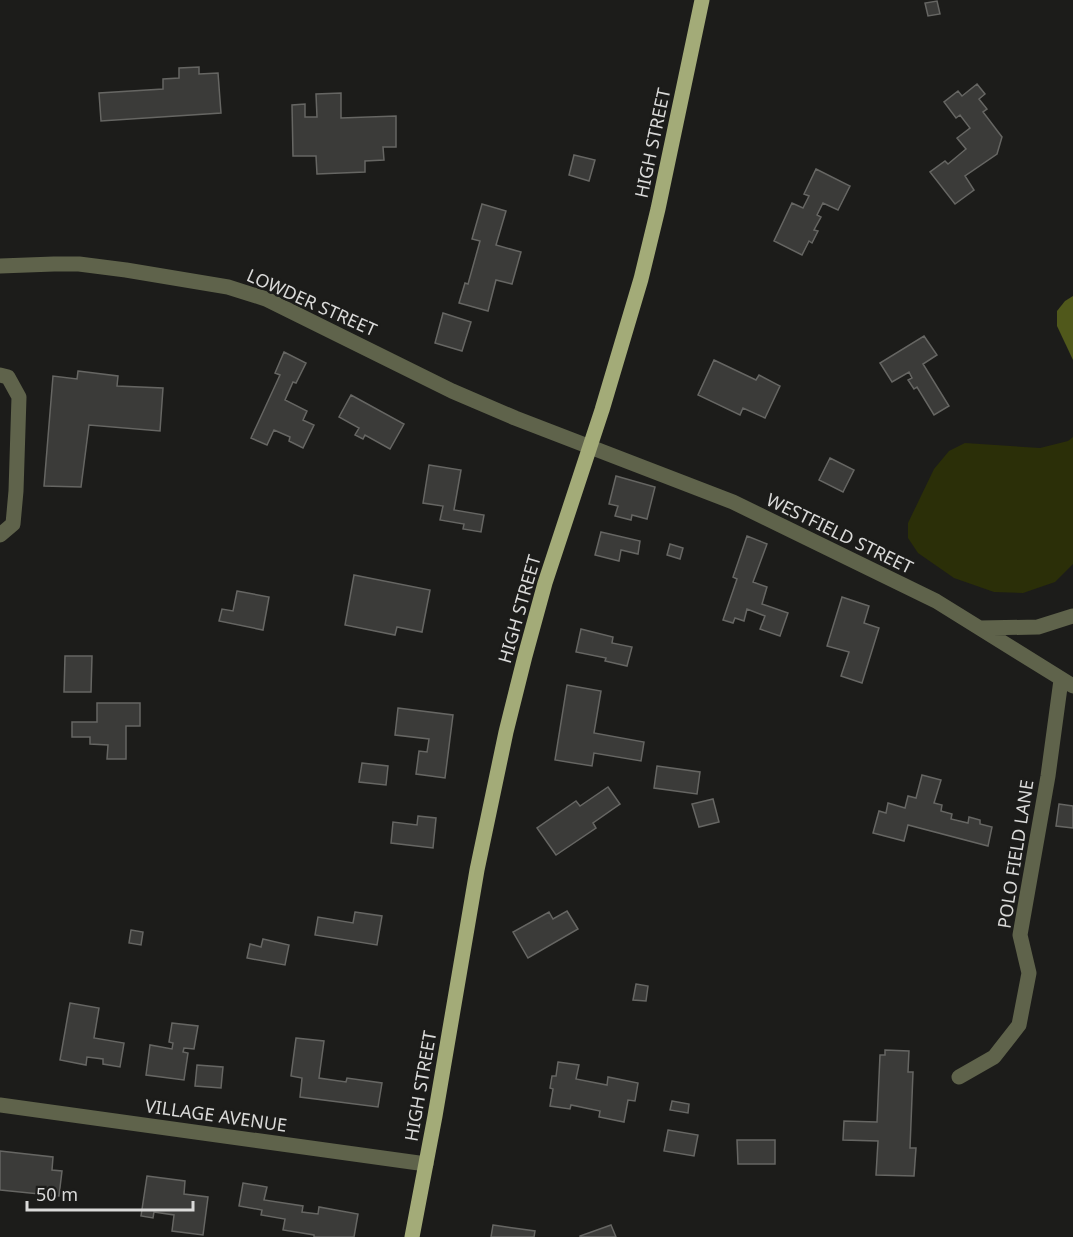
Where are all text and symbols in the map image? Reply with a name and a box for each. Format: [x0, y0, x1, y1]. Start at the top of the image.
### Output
street label: HIGH STREET [629, 86, 675, 200]
street label: LOWDER STREET [243, 263, 381, 341]
street label: WESTFIELD STREET [763, 487, 917, 579]
street label: HIGH STREET [492, 552, 546, 666]
street label: POLO FIELD LANE [991, 778, 1039, 930]
street label: HIGH STREET [398, 1029, 442, 1143]
street label: VILLAGE AVENUE [143, 1093, 289, 1137]
scale bar [27, 1174, 194, 1212]
text: 50 m [36, 1182, 78, 1206]

